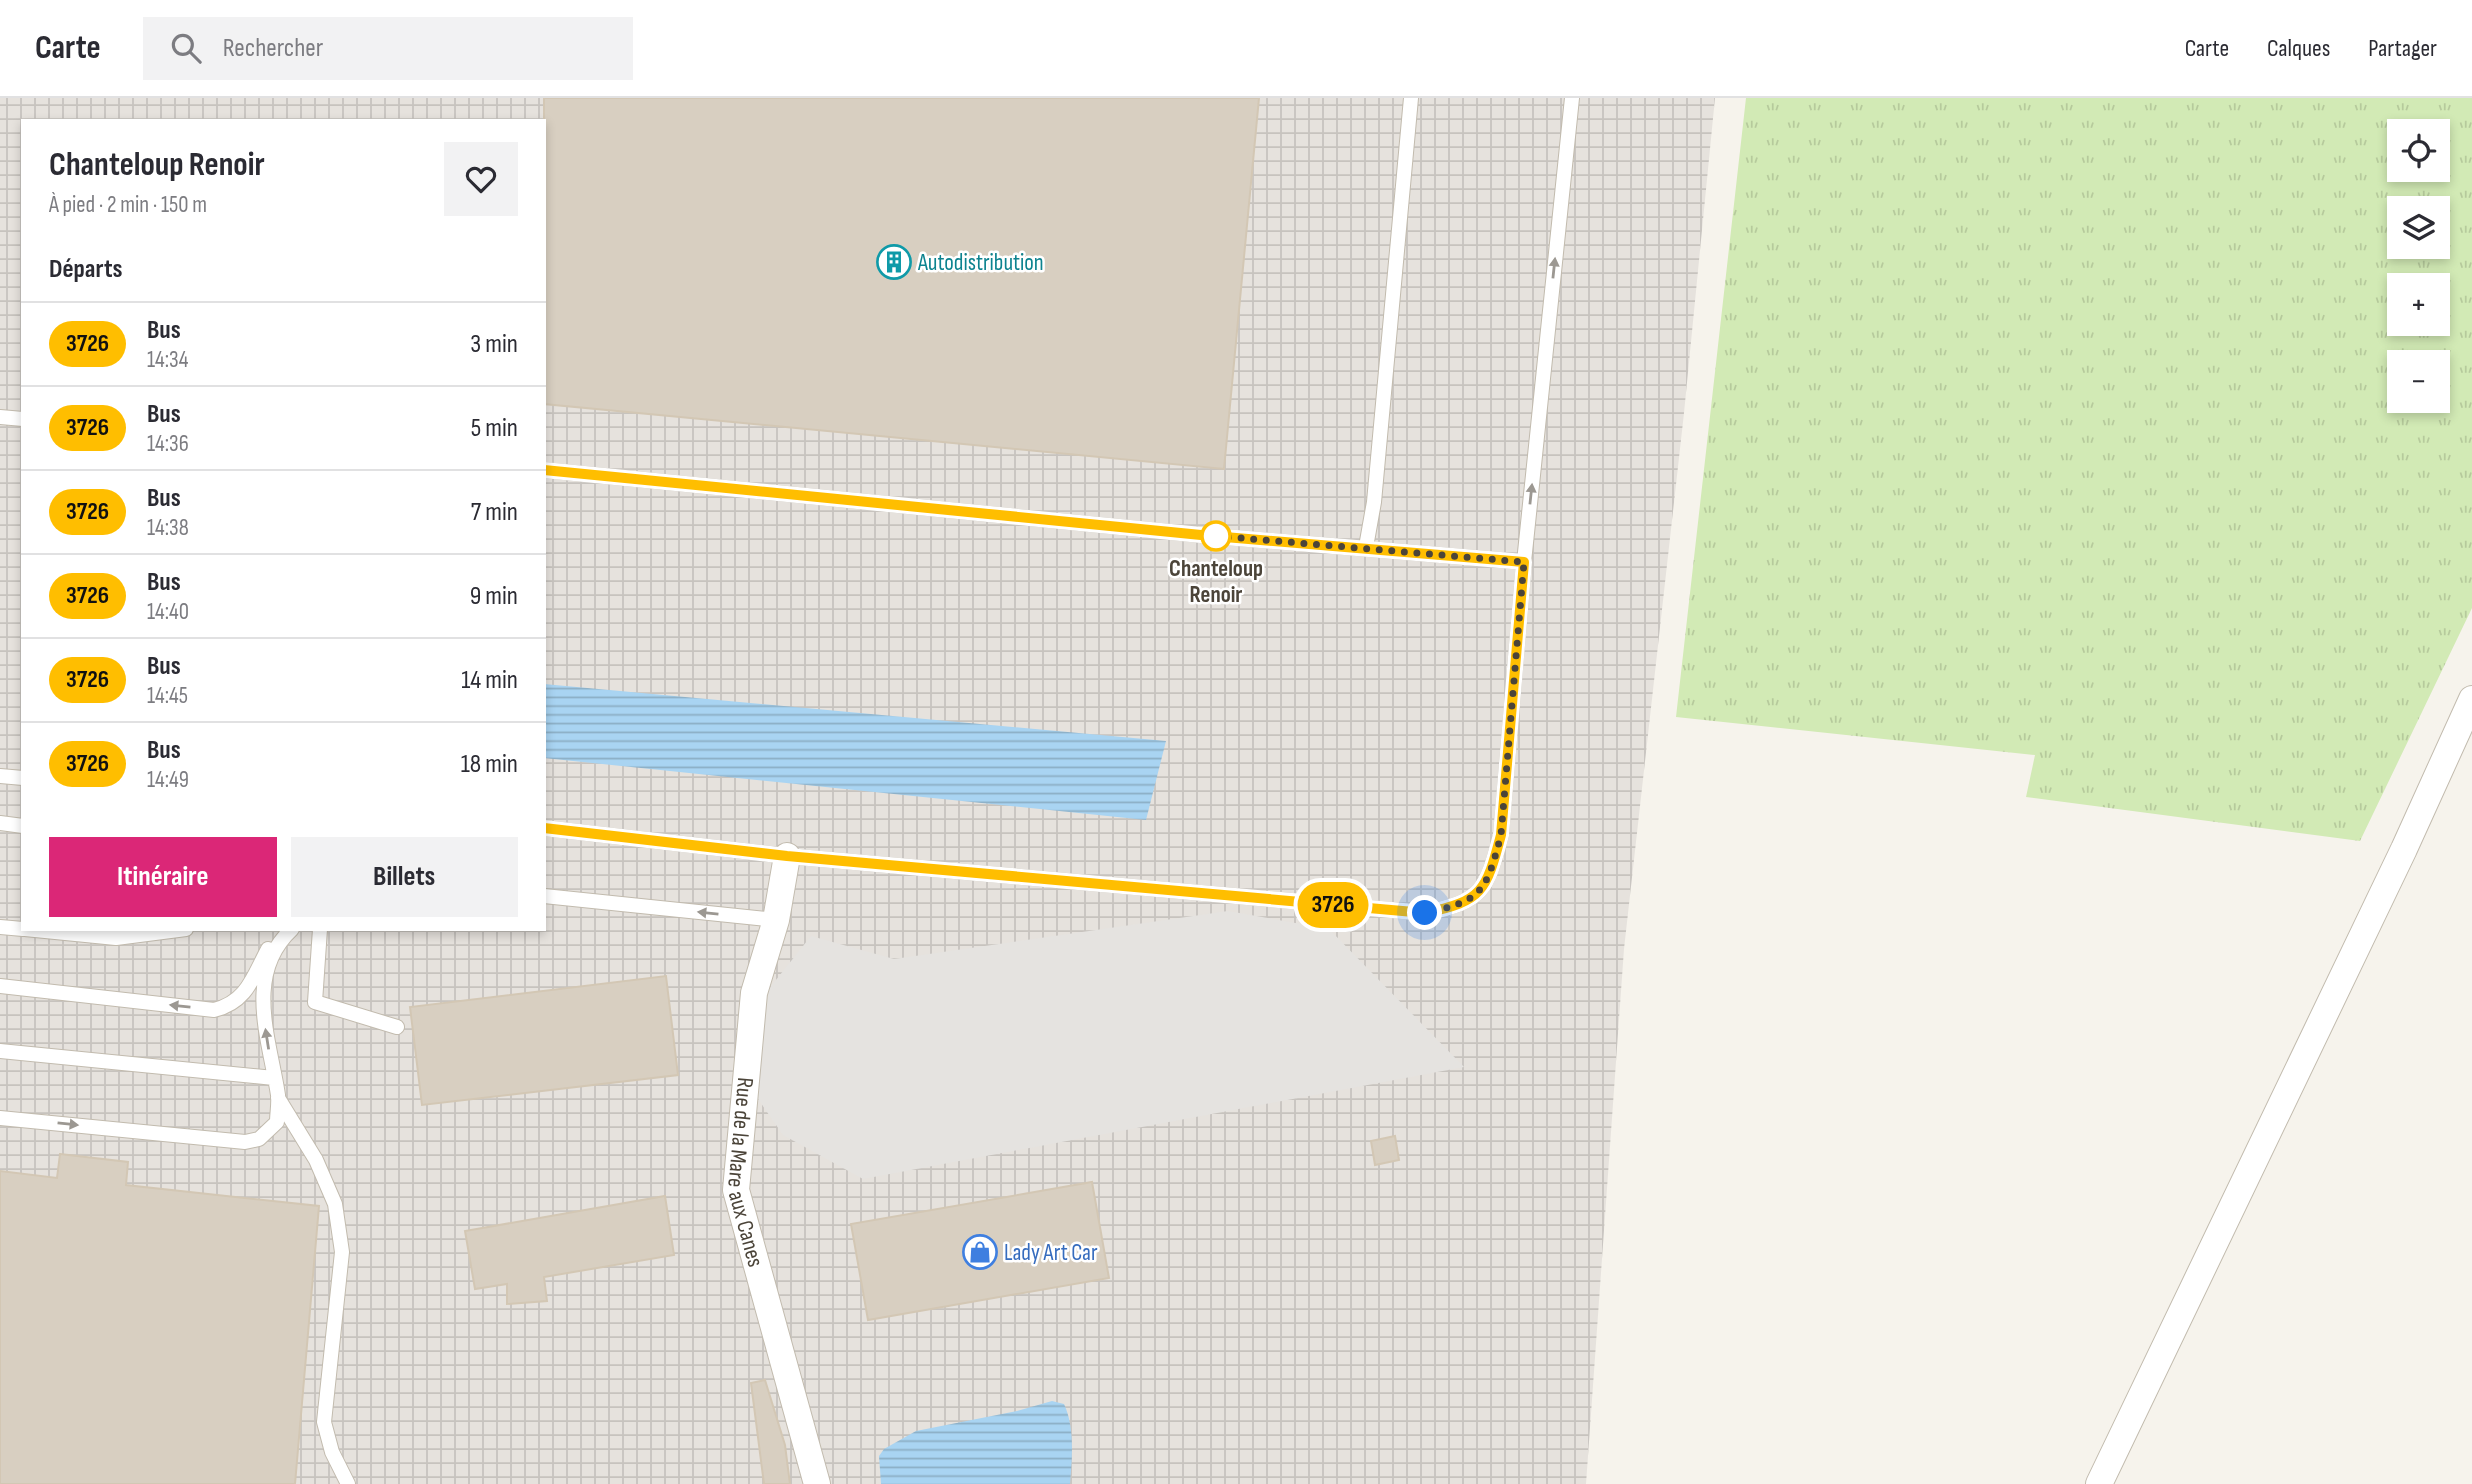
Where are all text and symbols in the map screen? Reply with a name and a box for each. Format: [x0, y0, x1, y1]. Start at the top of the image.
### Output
search box [143, 17, 633, 80]
text: Carte [35, 28, 101, 68]
icon: search [167, 29, 205, 67]
text: Rechercher [223, 33, 323, 64]
text: Carte [2185, 34, 2229, 63]
text: Calques [2267, 34, 2330, 63]
text: Partager [2368, 34, 2437, 63]
map controls [2387, 119, 2450, 413]
button: locate [2387, 119, 2450, 182]
button: heart [444, 142, 518, 216]
text: Chanteloup Renoir [49, 145, 265, 185]
text: À pied · 2 min · 150 m [49, 191, 207, 219]
button: layers [2387, 196, 2450, 259]
building icon: Autodistribution [875, 243, 913, 281]
place label: Autodistribution [917, 249, 1044, 277]
text: Départs [49, 254, 122, 285]
one-way arrow [1549, 257, 1560, 279]
button: + [2387, 273, 2450, 336]
text: Bus [147, 315, 181, 346]
text: 3726 [66, 329, 109, 358]
text: 3 min [470, 329, 518, 360]
text: 14:34 [147, 346, 188, 374]
button: − [2387, 350, 2450, 413]
text: Bus [147, 399, 181, 430]
text: 3726 [66, 413, 109, 442]
text: 5 min [471, 413, 518, 444]
text: 14:36 [147, 430, 189, 458]
text: Bus [147, 483, 181, 514]
one-way arrow [1525, 483, 1536, 505]
text: 3726 [66, 497, 109, 526]
text: 7 min [471, 497, 518, 528]
text: 14:38 [147, 514, 189, 542]
marker: Chanteloup Renoir [1201, 521, 1231, 551]
place label: Chanteloup Renoir [1169, 555, 1263, 609]
text: Bus [147, 567, 181, 598]
text: 3726 [66, 581, 109, 610]
text: 9 min [470, 581, 518, 612]
text: 14:40 [147, 598, 189, 626]
text: Bus [147, 651, 181, 682]
text: 3726 [66, 665, 109, 694]
text: 14 min [461, 665, 518, 696]
text: 14:45 [147, 682, 188, 710]
text: Bus [147, 735, 181, 766]
text: 3726 [66, 749, 109, 778]
text: 18 min [461, 749, 518, 780]
text: 14:49 [147, 766, 189, 794]
button: Itinéraire [49, 837, 277, 917]
button: Billets [291, 837, 518, 917]
line badge: 3726 [1284, 882, 1382, 928]
text: 3726 [1312, 890, 1354, 919]
your location [1407, 895, 1442, 930]
one-way arrow [697, 908, 719, 919]
one-way arrow [169, 1000, 191, 1011]
one-way arrow [261, 1028, 272, 1050]
street label: Rue de la Mare aux Canes [721, 1076, 770, 1270]
one-way arrow [57, 1119, 79, 1130]
shop icon: Lady Art Car [961, 1233, 999, 1271]
place label: Lady Art Car [1004, 1239, 1098, 1267]

